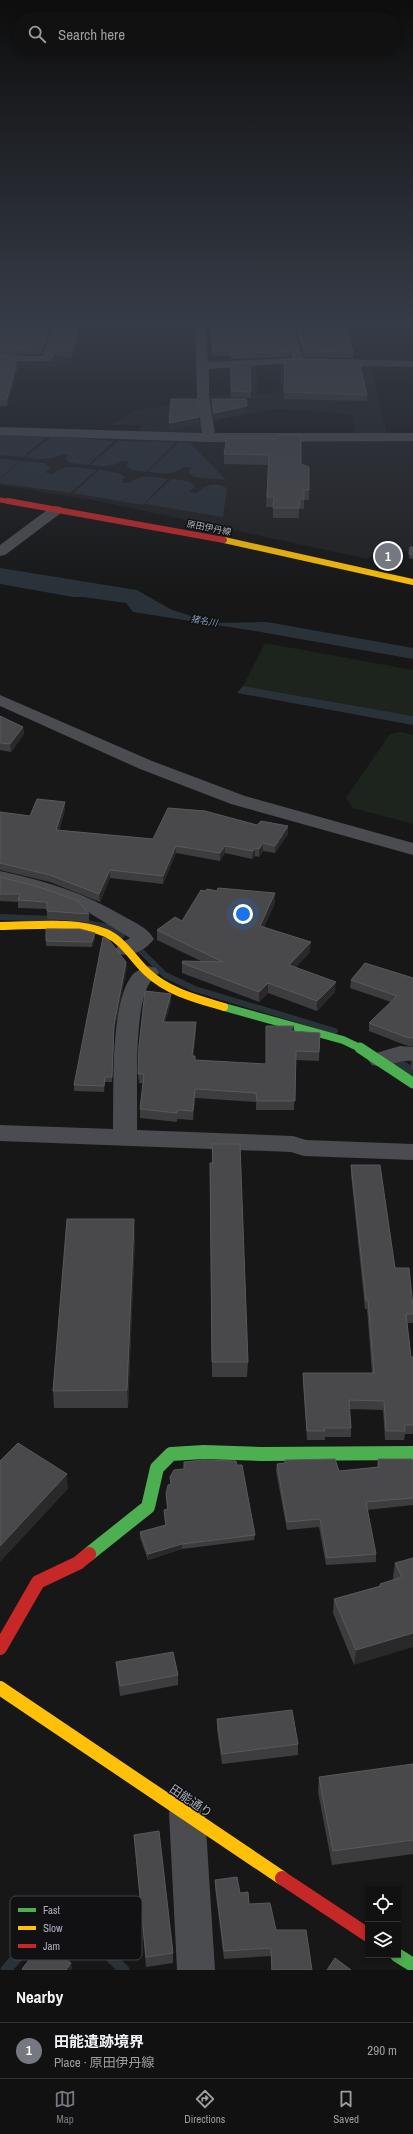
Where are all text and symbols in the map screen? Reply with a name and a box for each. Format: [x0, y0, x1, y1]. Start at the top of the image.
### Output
search box [12, 12, 401, 56]
icon: search [26, 23, 48, 45]
text: Search here [58, 24, 125, 45]
street label: 原田伊丹線 [186, 518, 233, 538]
pin: 1 [375, 541, 401, 571]
water label: 猪名川 [190, 613, 219, 629]
your location [233, 904, 253, 924]
street label: 田能通り [167, 1781, 215, 1821]
map controls [365, 1886, 401, 1958]
button: locate [365, 1886, 401, 1922]
legend [10, 1896, 142, 1960]
text: Fast [43, 1903, 61, 1917]
text: Slow [43, 1921, 63, 1935]
button: layers [365, 1922, 401, 1958]
text: Jam [43, 1939, 60, 1953]
text: Nearby [16, 1985, 63, 2008]
text: 田能遺跡境界 [54, 2031, 144, 2052]
text: 1 [26, 2042, 32, 2059]
text: 290 m [367, 2042, 397, 2059]
text: Place · 原田伊丹線 [54, 2054, 155, 2071]
tab: Map [54, 2088, 76, 2126]
tab: Directions [184, 2088, 225, 2126]
tab: Saved [333, 2088, 359, 2126]

